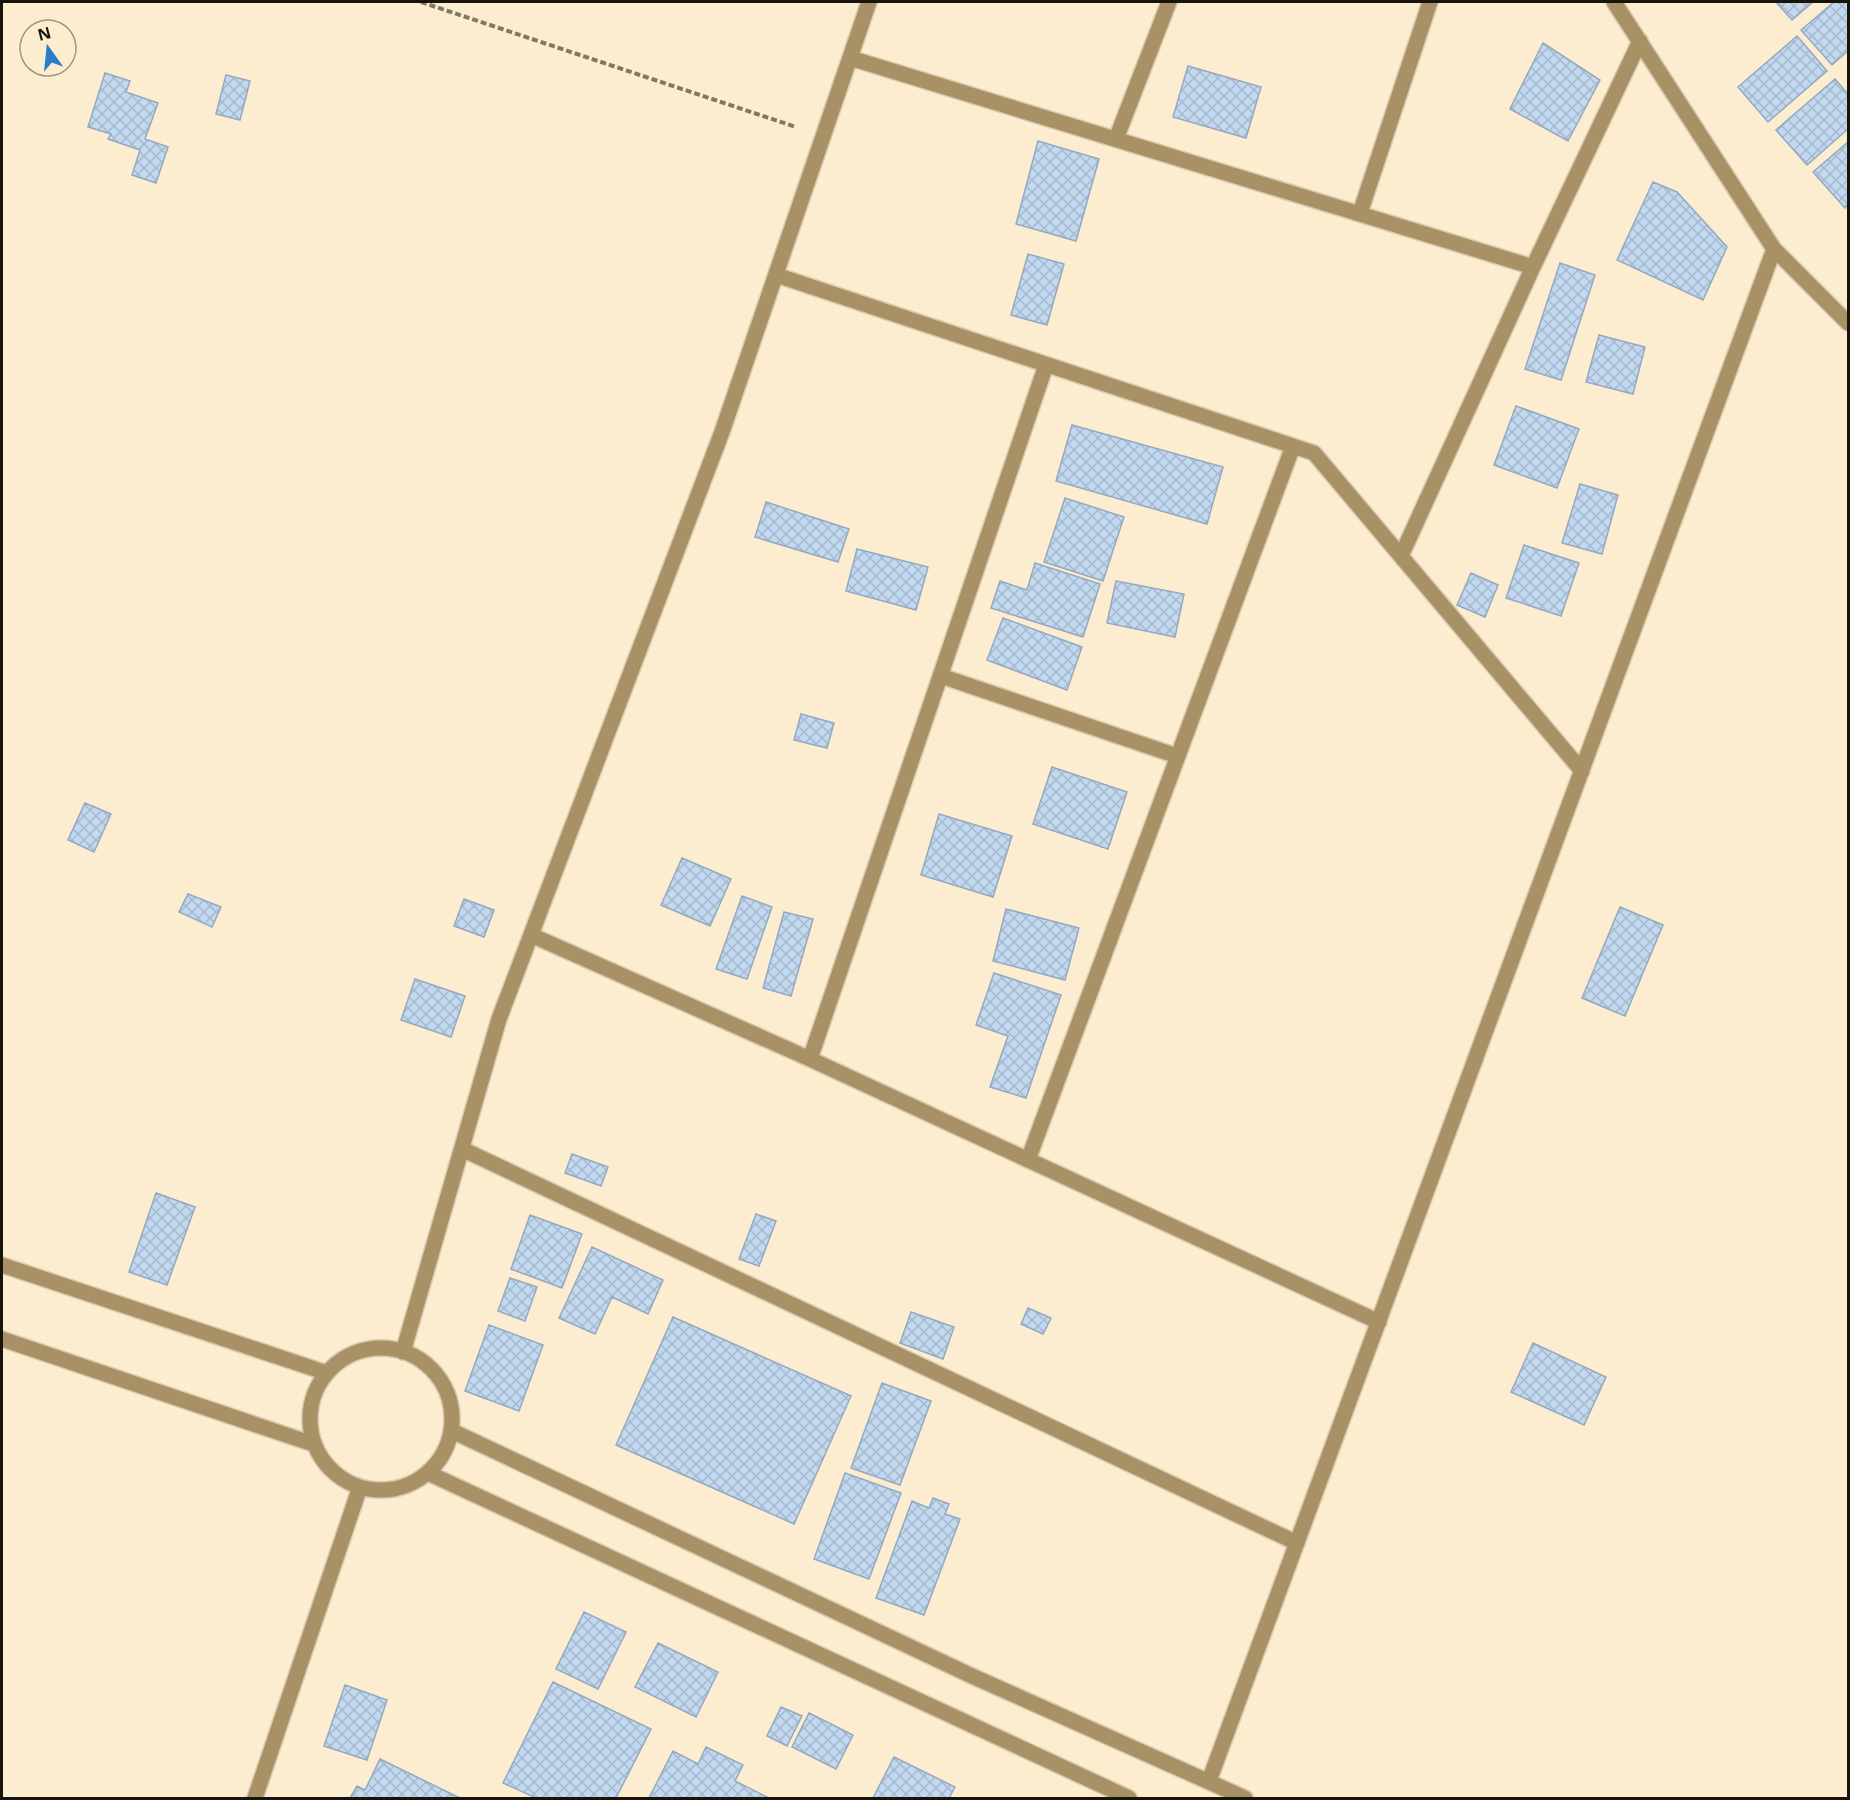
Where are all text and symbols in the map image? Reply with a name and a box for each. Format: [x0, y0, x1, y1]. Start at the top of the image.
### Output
north arrow [18, 18, 78, 78]
text: N [35, 21, 53, 46]

